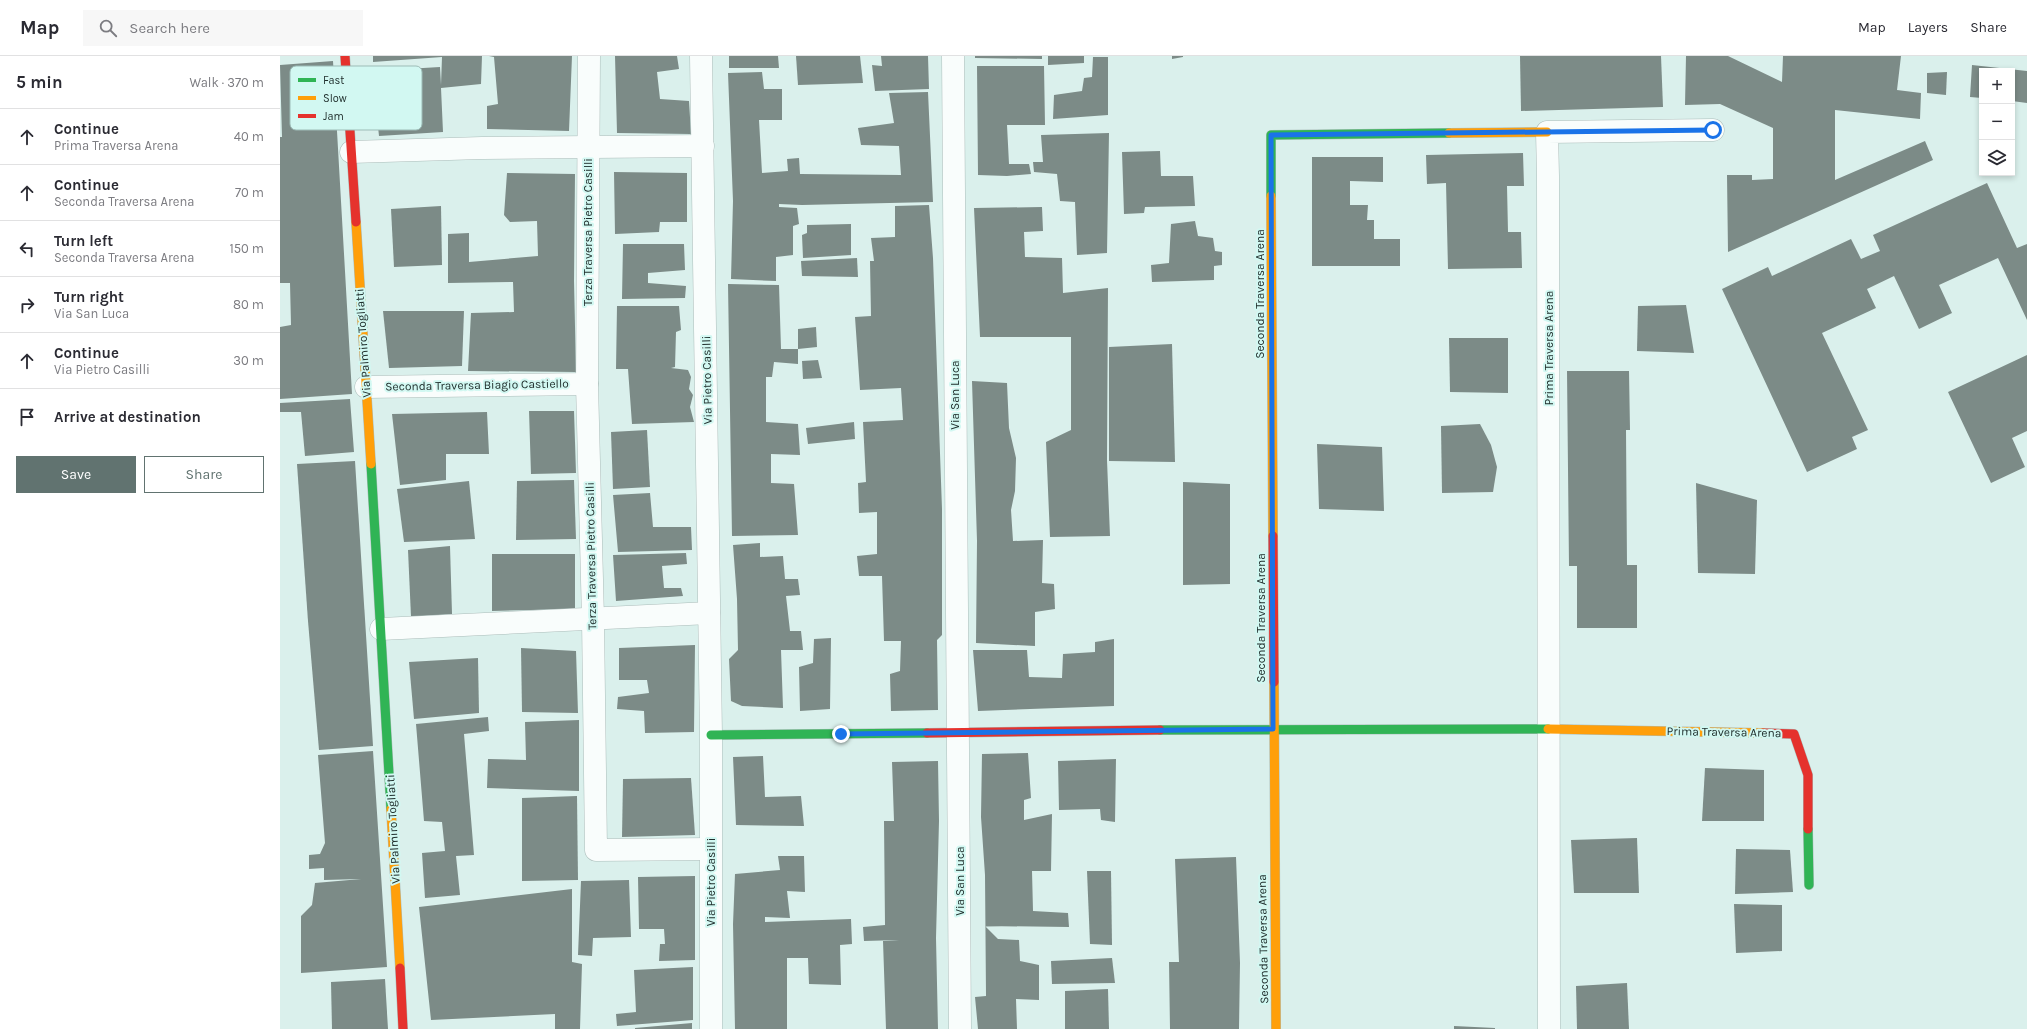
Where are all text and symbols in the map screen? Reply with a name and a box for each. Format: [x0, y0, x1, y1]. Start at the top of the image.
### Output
search box [83, 10, 363, 46]
text: Map [20, 17, 59, 39]
icon: search [97, 17, 119, 39]
text: Search here [129, 19, 210, 37]
text: Map [1858, 19, 1886, 36]
text: Layers [1908, 19, 1948, 36]
text: Share [1970, 19, 2007, 36]
legend [290, 66, 422, 130]
map controls [1979, 68, 2015, 176]
button: + [1979, 68, 2015, 104]
text: 5 min [16, 72, 63, 92]
text: Fast [323, 74, 344, 87]
text: Walk · 370 m [189, 75, 264, 90]
text: Slow [323, 92, 347, 105]
button: − [1979, 104, 2015, 140]
text: Jam [323, 110, 344, 123]
text: Continue [54, 120, 119, 138]
route start [1704, 121, 1722, 139]
icon: ahead [16, 126, 38, 148]
text: 40 m [234, 129, 264, 144]
text: Prima Traversa Arena [54, 138, 178, 153]
button: layers [1979, 140, 2015, 176]
street label: Terza Traversa Pietro Casilli [581, 158, 595, 306]
text: Continue [54, 176, 119, 194]
icon: ahead [16, 182, 38, 204]
text: 70 m [235, 185, 264, 200]
text: Seconda Traversa Arena [54, 194, 194, 209]
street label: Seconda Traversa Arena [1253, 229, 1267, 359]
text: Turn left [54, 232, 113, 250]
icon: left [16, 238, 38, 260]
text: 150 m [229, 241, 264, 256]
text: Seconda Traversa Arena [54, 250, 194, 265]
text: Turn right [54, 288, 124, 306]
street label: Via Palmiro Togliatti [352, 288, 374, 398]
street label: Prima Traversa Arena [1542, 291, 1556, 405]
icon: right [16, 294, 38, 316]
text: 80 m [233, 297, 264, 312]
text: Via San Luca [54, 306, 129, 321]
street label: Via Pietro Casilli [699, 336, 715, 424]
text: Continue [54, 344, 119, 362]
icon: ahead [16, 350, 38, 372]
text: 30 m [233, 353, 264, 368]
street label: Via San Luca [948, 360, 962, 430]
text: Via Pietro Casilli [54, 362, 150, 377]
street label: Seconda Traversa Biagio Castiello [385, 376, 569, 394]
icon: arrive [16, 406, 38, 428]
text: Arrive at destination [54, 408, 201, 426]
button: Save [16, 456, 136, 493]
button: Share [144, 456, 264, 493]
street label: Terza Traversa Pietro Casilli [583, 482, 599, 630]
street label: Seconda Traversa Arena [1254, 553, 1268, 683]
street label: Prima Traversa Arena [1666, 724, 1782, 740]
route end [832, 725, 850, 743]
street label: Via Palmiro Togliatti [383, 774, 403, 884]
street label: Via Pietro Casilli [704, 838, 718, 926]
street label: Via San Luca [953, 846, 967, 916]
street label: Seconda Traversa Arena [1255, 874, 1271, 1004]

